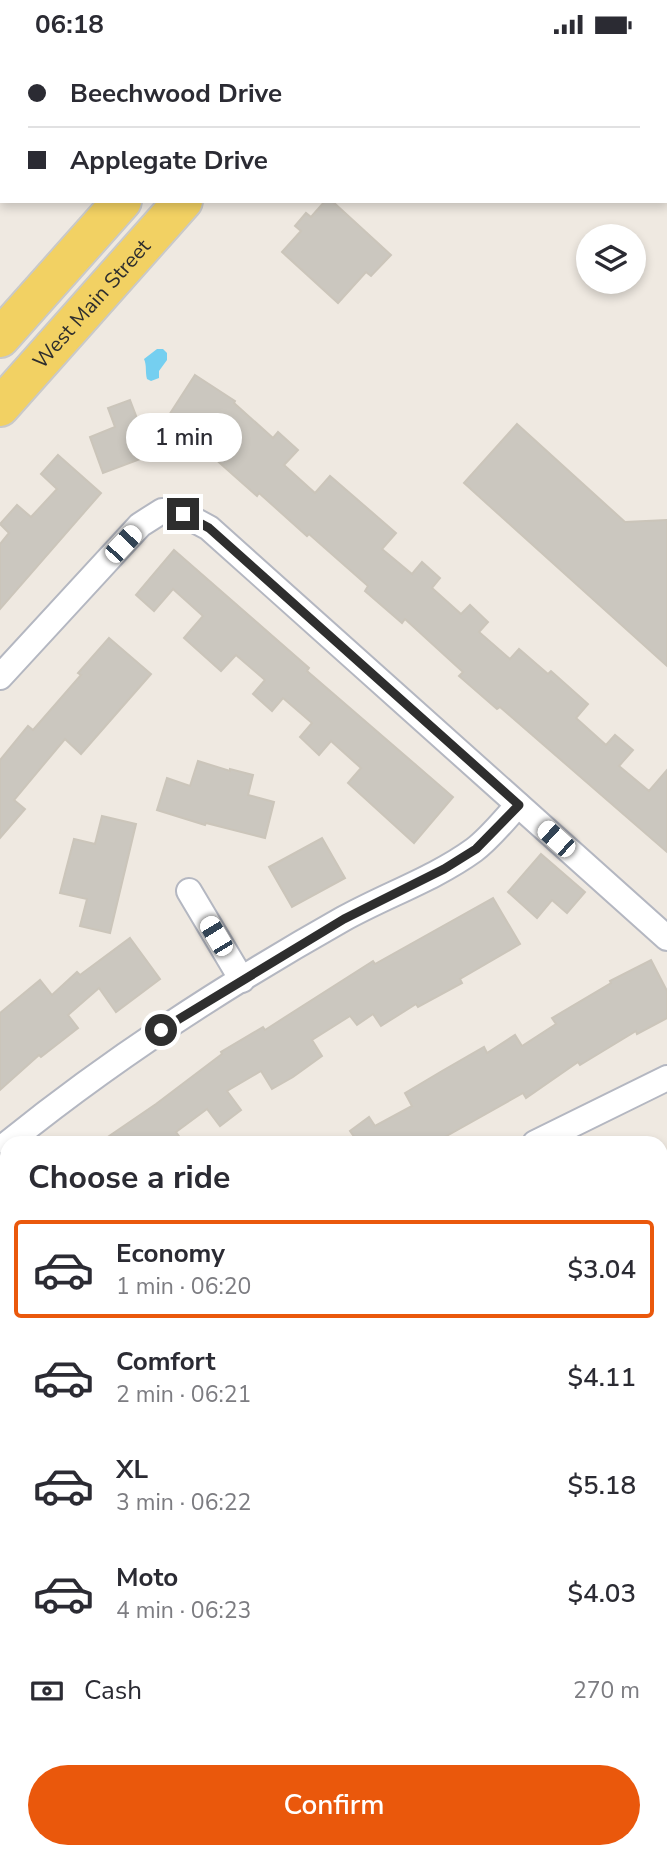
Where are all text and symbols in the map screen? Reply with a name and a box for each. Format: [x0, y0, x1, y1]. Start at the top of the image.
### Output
text: 06:18 [35, 7, 104, 42]
text: Beechwood Drive [70, 76, 282, 111]
text: Applegate Drive [70, 143, 268, 178]
map controls [576, 224, 646, 294]
button: layers [576, 224, 646, 294]
street label: West Main Street [27, 233, 157, 375]
callout: 1 min [125, 413, 241, 461]
text: 1 min [155, 422, 213, 453]
route end [167, 498, 199, 530]
car [101, 521, 146, 567]
car [534, 817, 579, 861]
car [197, 913, 236, 959]
route start [145, 1014, 177, 1046]
text: Choose a ride [28, 1156, 230, 1199]
text: Economy [116, 1236, 225, 1271]
icon: car [32, 1238, 95, 1301]
text: $3.04 [567, 1252, 636, 1287]
text: 1 min · 06:20 [116, 1271, 251, 1302]
text: Comfort [116, 1344, 216, 1379]
icon: car [32, 1346, 95, 1409]
text: $4.11 [567, 1360, 636, 1395]
text: 2 min · 06:21 [116, 1379, 251, 1410]
text: XL [116, 1452, 148, 1487]
icon: car [32, 1454, 95, 1517]
text: $5.18 [567, 1468, 636, 1503]
text: 3 min · 06:22 [116, 1487, 251, 1518]
text: Moto [116, 1560, 178, 1595]
icon: car [32, 1562, 95, 1625]
text: $4.03 [567, 1576, 636, 1611]
text: 4 min · 06:23 [116, 1595, 251, 1626]
icon: cash [28, 1672, 66, 1710]
text: Cash [84, 1673, 142, 1708]
text: 270 m [573, 1675, 640, 1706]
button: Confirm [28, 1765, 640, 1845]

